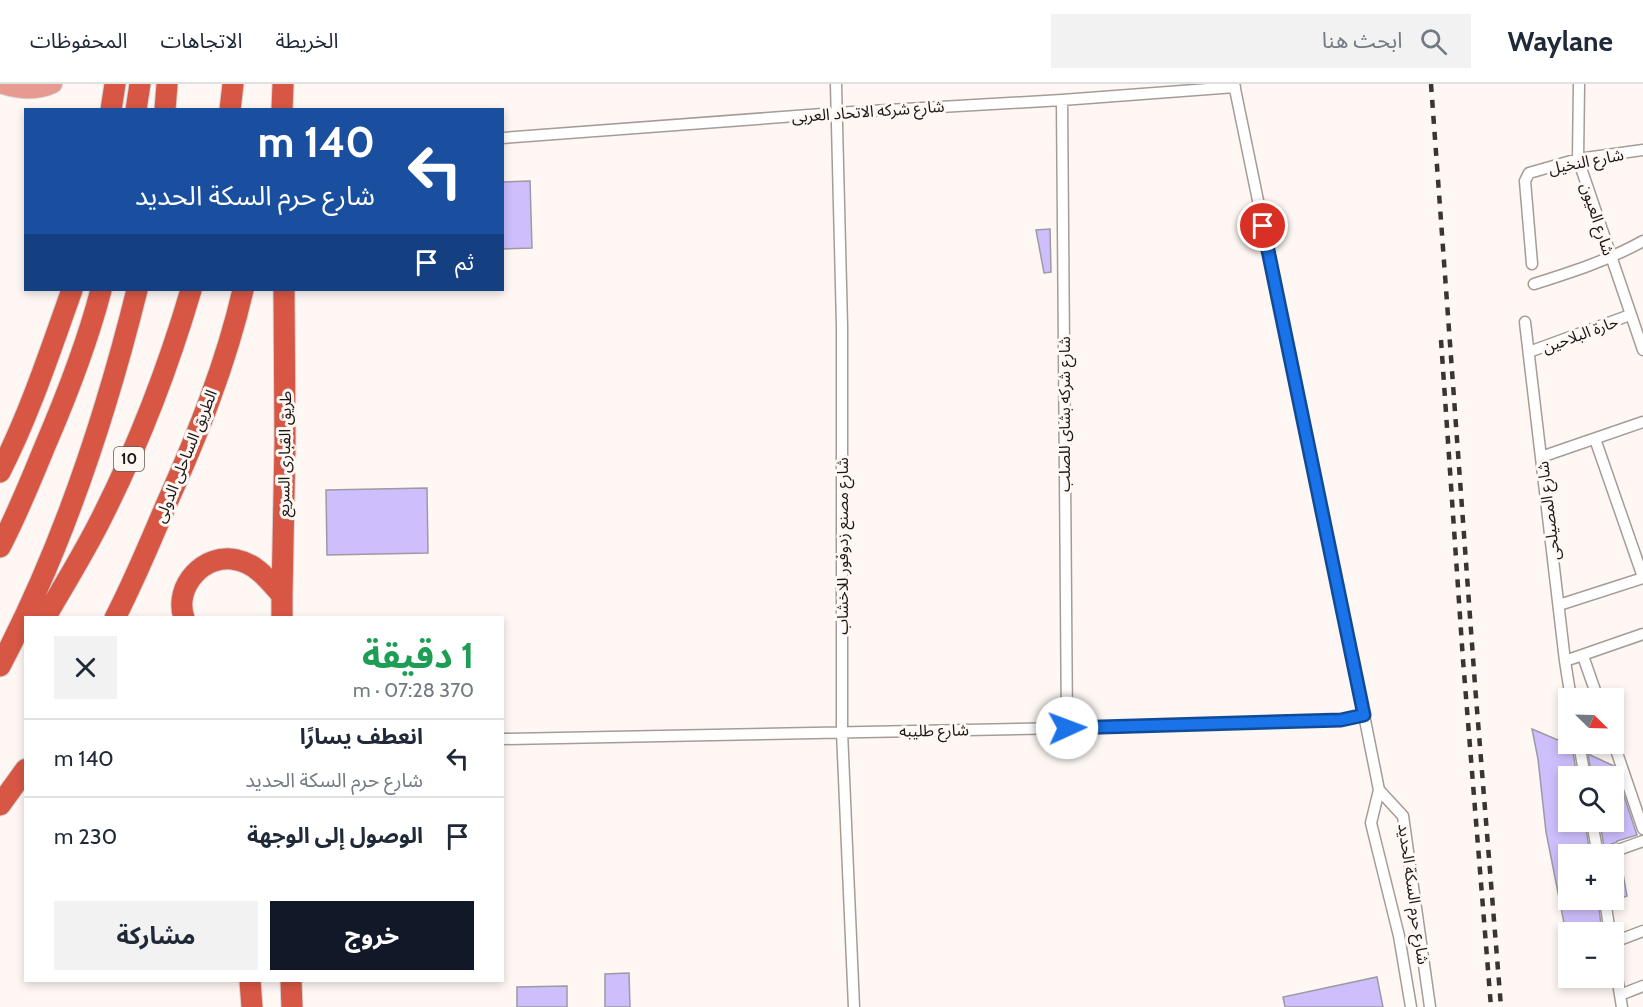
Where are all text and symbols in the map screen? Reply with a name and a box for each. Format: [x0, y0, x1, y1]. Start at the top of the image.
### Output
search box [1051, 14, 1471, 68]
text: Waylane [1507, 24, 1613, 58]
icon: search [1417, 25, 1450, 58]
text: ابحث هنا [1322, 27, 1402, 54]
text: المحفوظات [30, 28, 127, 53]
text: الاتجاهات [160, 28, 242, 53]
text: الخريطة [275, 28, 338, 53]
street label: شارع شركه الاتحاد العربى [791, 97, 945, 129]
text: 140 m [258, 116, 375, 168]
icon: left [396, 132, 474, 210]
street label: شارع النخيل [1547, 145, 1626, 181]
text: شارع حرم السكة الحديد [135, 179, 375, 212]
street label: شارع العيون [1574, 180, 1618, 259]
pin [1237, 200, 1288, 251]
icon: arrive [1246, 209, 1279, 242]
icon: arrive [410, 246, 443, 279]
text: ثم [455, 249, 474, 276]
street label: حارة البلاحين [1540, 312, 1621, 357]
street label: شارع شركه بشاى للصلب [1055, 336, 1077, 492]
street label: الطريق الساحلى الدولى [150, 387, 222, 526]
street label: طريق القبارى السريع [274, 391, 298, 517]
road number: 10 [114, 447, 144, 471]
street label: شارع مصنع زدوفور للاخشاب [833, 457, 855, 635]
street label: شارع المصيلحى [1533, 460, 1567, 562]
text: 1 دقيقة [362, 633, 474, 677]
button: close [54, 636, 117, 699]
text: 370 m · 07:28 [353, 678, 474, 702]
north arrow [1558, 688, 1624, 754]
map controls [1558, 688, 1624, 988]
position arrow [1035, 696, 1099, 760]
street label: شارع طليبه [899, 720, 969, 744]
text: انعطف يسارًا [300, 723, 423, 750]
icon: left [441, 742, 474, 775]
text: 140 m [54, 745, 114, 772]
button: search [1558, 766, 1624, 832]
text: شارع حرم السكة الحديد [245, 768, 423, 792]
icon: arrive [441, 820, 474, 853]
text: الوصول إلى الوجهة [247, 822, 423, 849]
street label: شارع حرم السكة الحديد [1391, 822, 1433, 966]
text: 230 m [54, 823, 117, 850]
button: + [1558, 844, 1624, 910]
button: مشاركة [54, 901, 258, 970]
button: خروج [270, 901, 474, 970]
button: − [1558, 922, 1624, 988]

